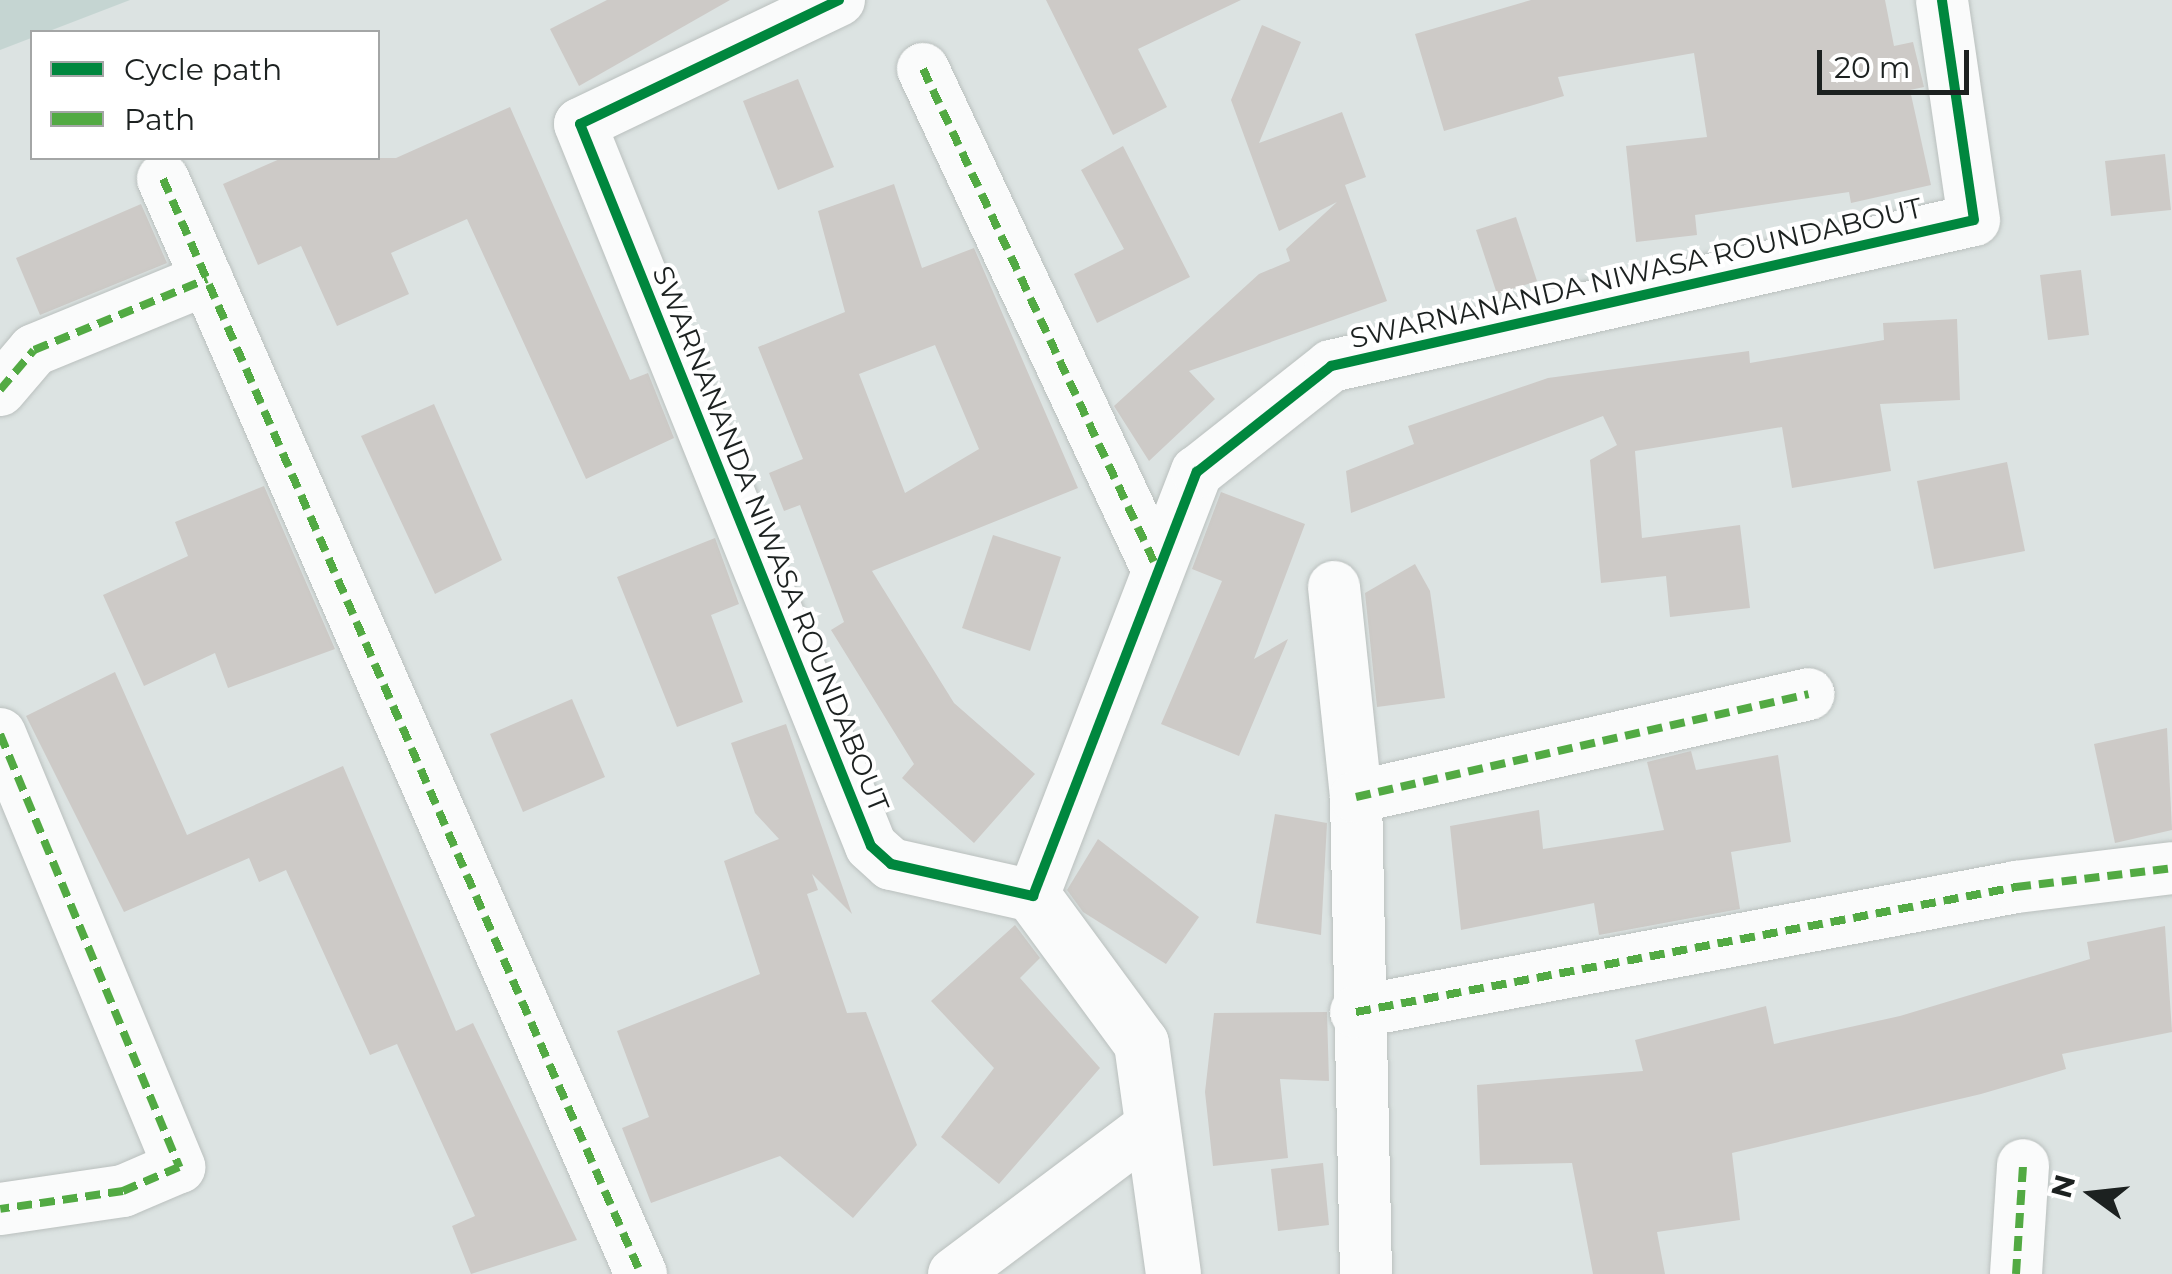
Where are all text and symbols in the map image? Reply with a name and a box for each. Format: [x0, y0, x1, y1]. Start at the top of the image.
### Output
legend [30, 30, 380, 160]
scale bar [1822, 30, 1974, 92]
text: 20 m [1834, 49, 1911, 86]
text: Cycle path [124, 51, 282, 88]
text: Path [124, 101, 195, 138]
street label: SWARNANANDA NIWASA ROUNDABOUT [1347, 191, 1925, 355]
street label: SWARNANANDA NIWASA ROUNDABOUT [646, 261, 896, 817]
north arrow [2042, 1144, 2142, 1244]
text: N [2044, 1171, 2082, 1202]

